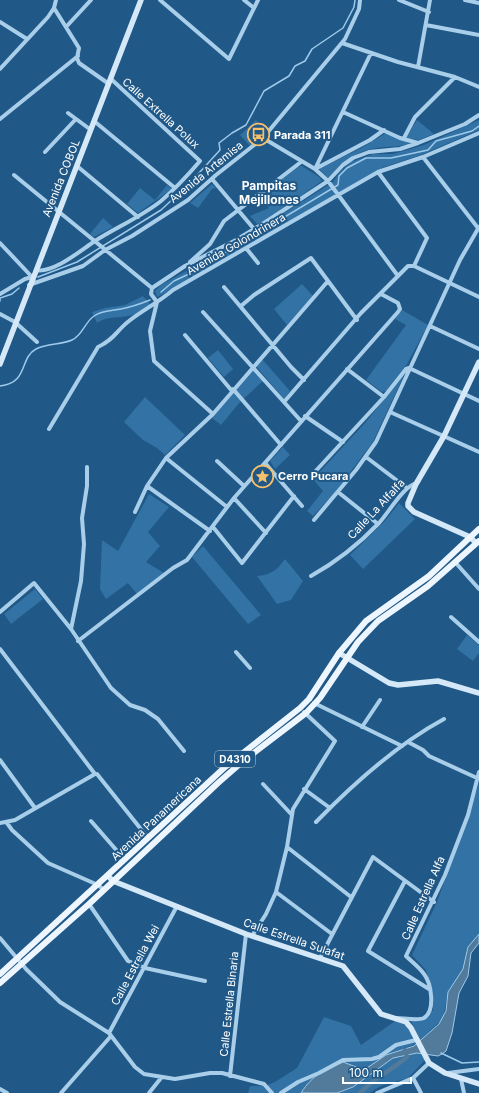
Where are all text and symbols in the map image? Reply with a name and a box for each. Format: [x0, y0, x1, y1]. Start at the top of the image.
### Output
street label: Calle Extrella Polux [119, 75, 203, 151]
bus stop icon: Parada 311 [245, 122, 271, 148]
place label: Parada 311 [274, 128, 331, 142]
street label: Avenida COBOL [39, 137, 83, 219]
street label: Avenida Artemisa [166, 138, 246, 206]
district label: Pampitas Mejillones [239, 178, 299, 207]
street label: Avenida Golondrinera [184, 210, 288, 278]
place icon: Cerro Pucara [250, 463, 276, 489]
place label: Cerro Pucara [278, 469, 348, 483]
street label: Calle La Alfalfa [344, 476, 408, 542]
road number: D4310 [215, 751, 255, 767]
street label: Avenida Panamericana [108, 772, 204, 864]
street label: Calle Estrella Alfa [398, 854, 448, 942]
street label: Calle Estrella Sulafat [242, 915, 347, 963]
street label: Calle Estrella Wei [108, 922, 162, 1008]
street label: Calle Estrella Binaria [217, 951, 241, 1057]
scale bar [343, 1059, 411, 1085]
text: 100 m [349, 1065, 383, 1080]

